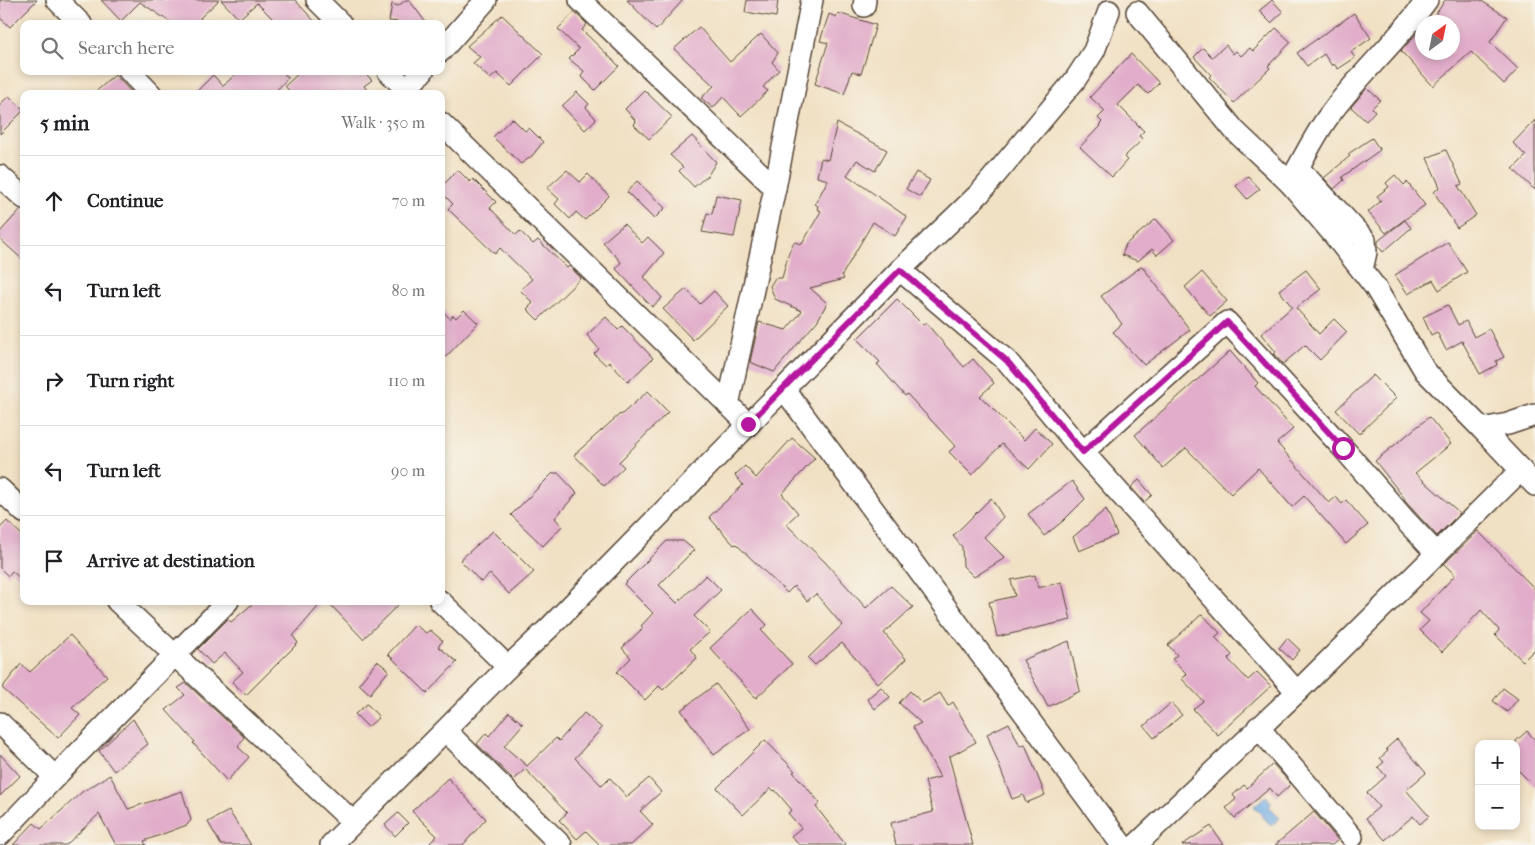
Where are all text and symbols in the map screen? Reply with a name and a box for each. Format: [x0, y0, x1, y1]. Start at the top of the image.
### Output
north arrow [1415, 15, 1460, 60]
search box [20, 20, 445, 75]
icon: search [38, 34, 66, 62]
text: Search here [78, 37, 174, 59]
text: 5 min [40, 111, 89, 135]
text: Walk · 350 m [341, 113, 425, 132]
icon: ahead [40, 187, 68, 215]
text: Continue [87, 190, 163, 212]
text: 70 m [392, 191, 425, 210]
icon: left [40, 277, 68, 305]
text: Turn left [87, 280, 161, 302]
text: 80 m [391, 281, 425, 300]
icon: right [40, 367, 68, 395]
text: Turn right [87, 370, 174, 392]
text: 110 m [388, 371, 425, 390]
route end [737, 413, 760, 436]
route start [1332, 437, 1355, 460]
icon: left [40, 457, 68, 485]
text: Turn left [87, 460, 161, 482]
text: 90 m [391, 461, 425, 480]
icon: arrive [40, 547, 68, 575]
text: Arrive at destination [87, 550, 255, 572]
map controls [1475, 740, 1520, 830]
button: + [1475, 740, 1520, 785]
button: − [1475, 785, 1520, 830]

